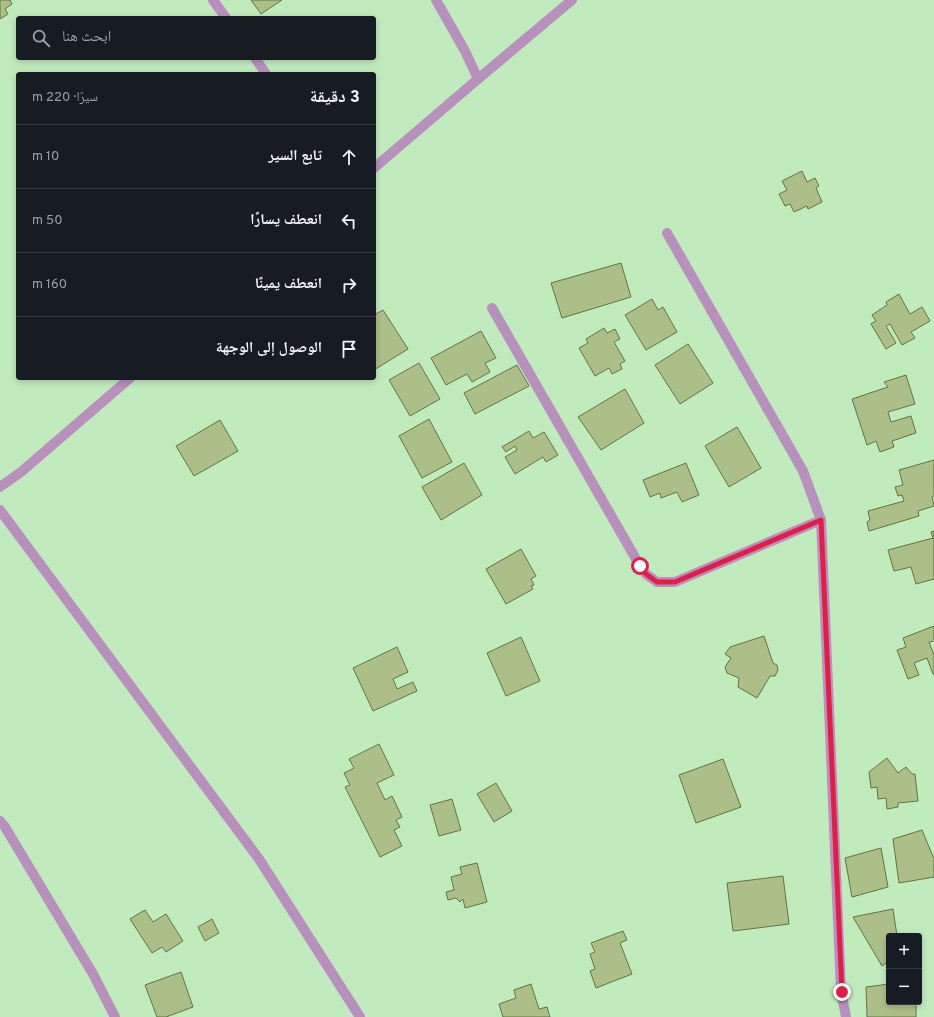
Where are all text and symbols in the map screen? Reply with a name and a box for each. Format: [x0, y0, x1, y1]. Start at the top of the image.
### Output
search box [16, 16, 376, 60]
icon: search [30, 27, 52, 49]
text: ابحث هنا [62, 28, 111, 47]
text: 3 دقيقة [310, 87, 360, 109]
text: سيرًا · 220 m [32, 90, 98, 106]
icon: ahead [338, 146, 360, 168]
text: تابع السير [268, 147, 322, 166]
text: 10 m [32, 149, 59, 165]
icon: left [338, 210, 360, 232]
text: انعطف يسارًا [250, 211, 322, 230]
text: 50 m [32, 213, 62, 229]
icon: right [338, 274, 360, 296]
text: انعطف يمينًا [255, 275, 322, 294]
text: 160 m [32, 277, 67, 293]
icon: arrive [338, 338, 360, 360]
text: الوصول إلى الوجهة [216, 339, 322, 358]
route start [631, 557, 649, 575]
map controls [886, 933, 922, 1005]
button: + [886, 933, 922, 969]
button: − [886, 969, 922, 1005]
route end [833, 983, 851, 1001]

